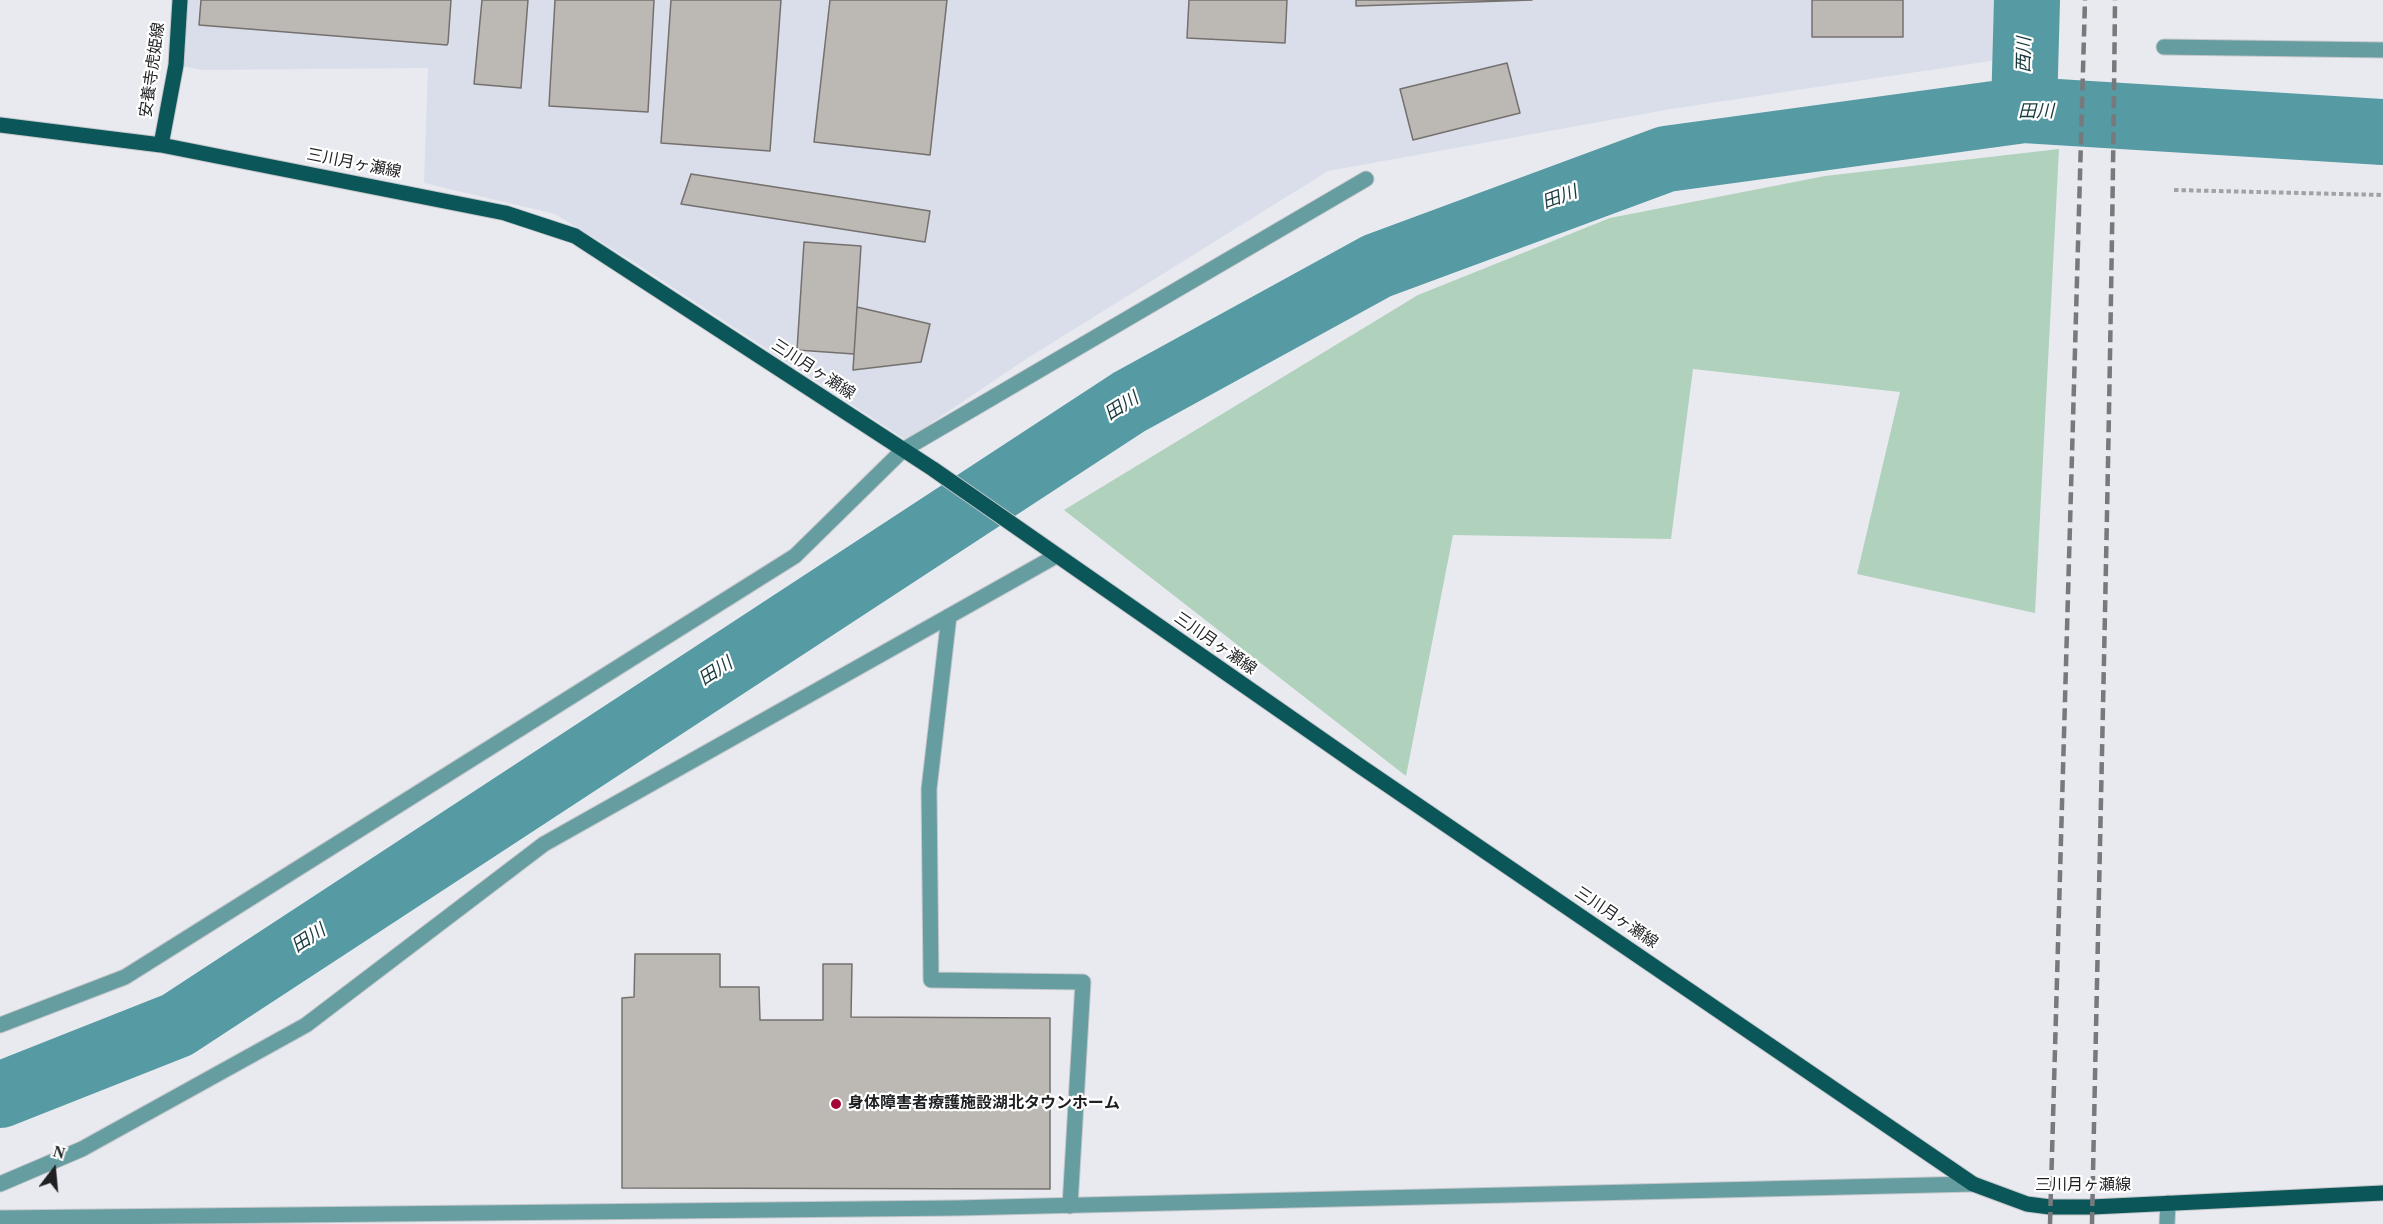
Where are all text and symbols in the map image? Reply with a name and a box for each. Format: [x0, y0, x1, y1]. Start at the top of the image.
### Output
street label: 安養寺虎姫線 [137, 21, 169, 119]
water label: 西川 [2014, 37, 2036, 73]
water label: 田川 [2018, 101, 2054, 123]
street label: 三川月ヶ瀬線 [305, 145, 403, 183]
water label: 田川 [1539, 182, 1581, 214]
street label: 三川月ヶ瀬線 [768, 336, 858, 404]
water label: 田川 [1101, 388, 1143, 426]
street label: 三川月ヶ瀬線 [1170, 609, 1260, 679]
water label: 田川 [695, 653, 737, 691]
street label: 三川月ヶ瀬線 [1571, 883, 1661, 953]
water label: 田川 [288, 920, 330, 958]
place label: 身体障害者療護施設湖北タウンホーム [848, 1094, 1120, 1114]
marker: 身体障害者療護施設湖北タウンホーム [829, 1097, 843, 1111]
north arrow [24, 1140, 84, 1200]
text: N [51, 1142, 67, 1162]
street label: 三川月ヶ瀬線 [2035, 1176, 2131, 1196]

